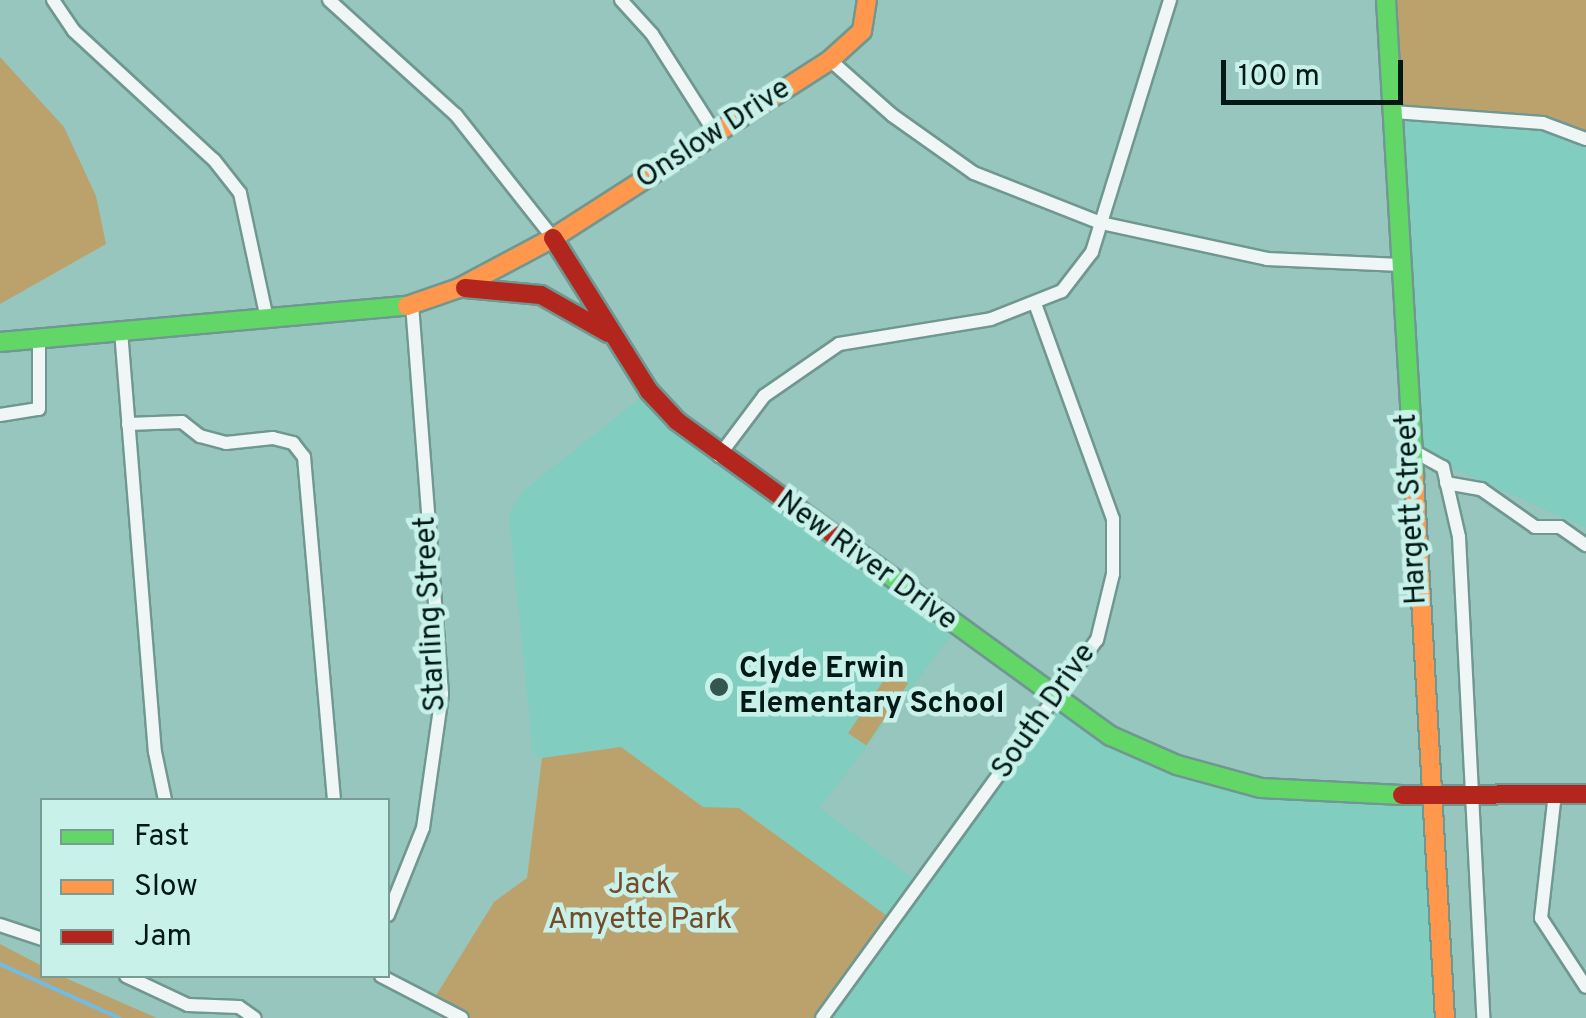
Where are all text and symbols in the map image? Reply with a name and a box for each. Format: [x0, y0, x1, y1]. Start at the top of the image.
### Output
scale bar [1226, 40, 1408, 102]
text: 100 m [1238, 59, 1320, 96]
street label: Onslow Drive [630, 72, 798, 198]
street label: Hargett Street [1390, 412, 1436, 606]
street label: New River Drive [769, 484, 963, 640]
street label: Starling Street [409, 515, 455, 713]
street label: South Drive [985, 637, 1105, 787]
place label: Clyde Erwin Elementary School [739, 652, 1005, 722]
marker: Clyde Erwin Elementary School [708, 676, 730, 698]
legend [40, 798, 390, 978]
text: Fast [134, 819, 189, 856]
park label: Jack Amyette Park [548, 868, 732, 938]
text: Slow [134, 869, 198, 906]
text: Jam [134, 919, 192, 956]

